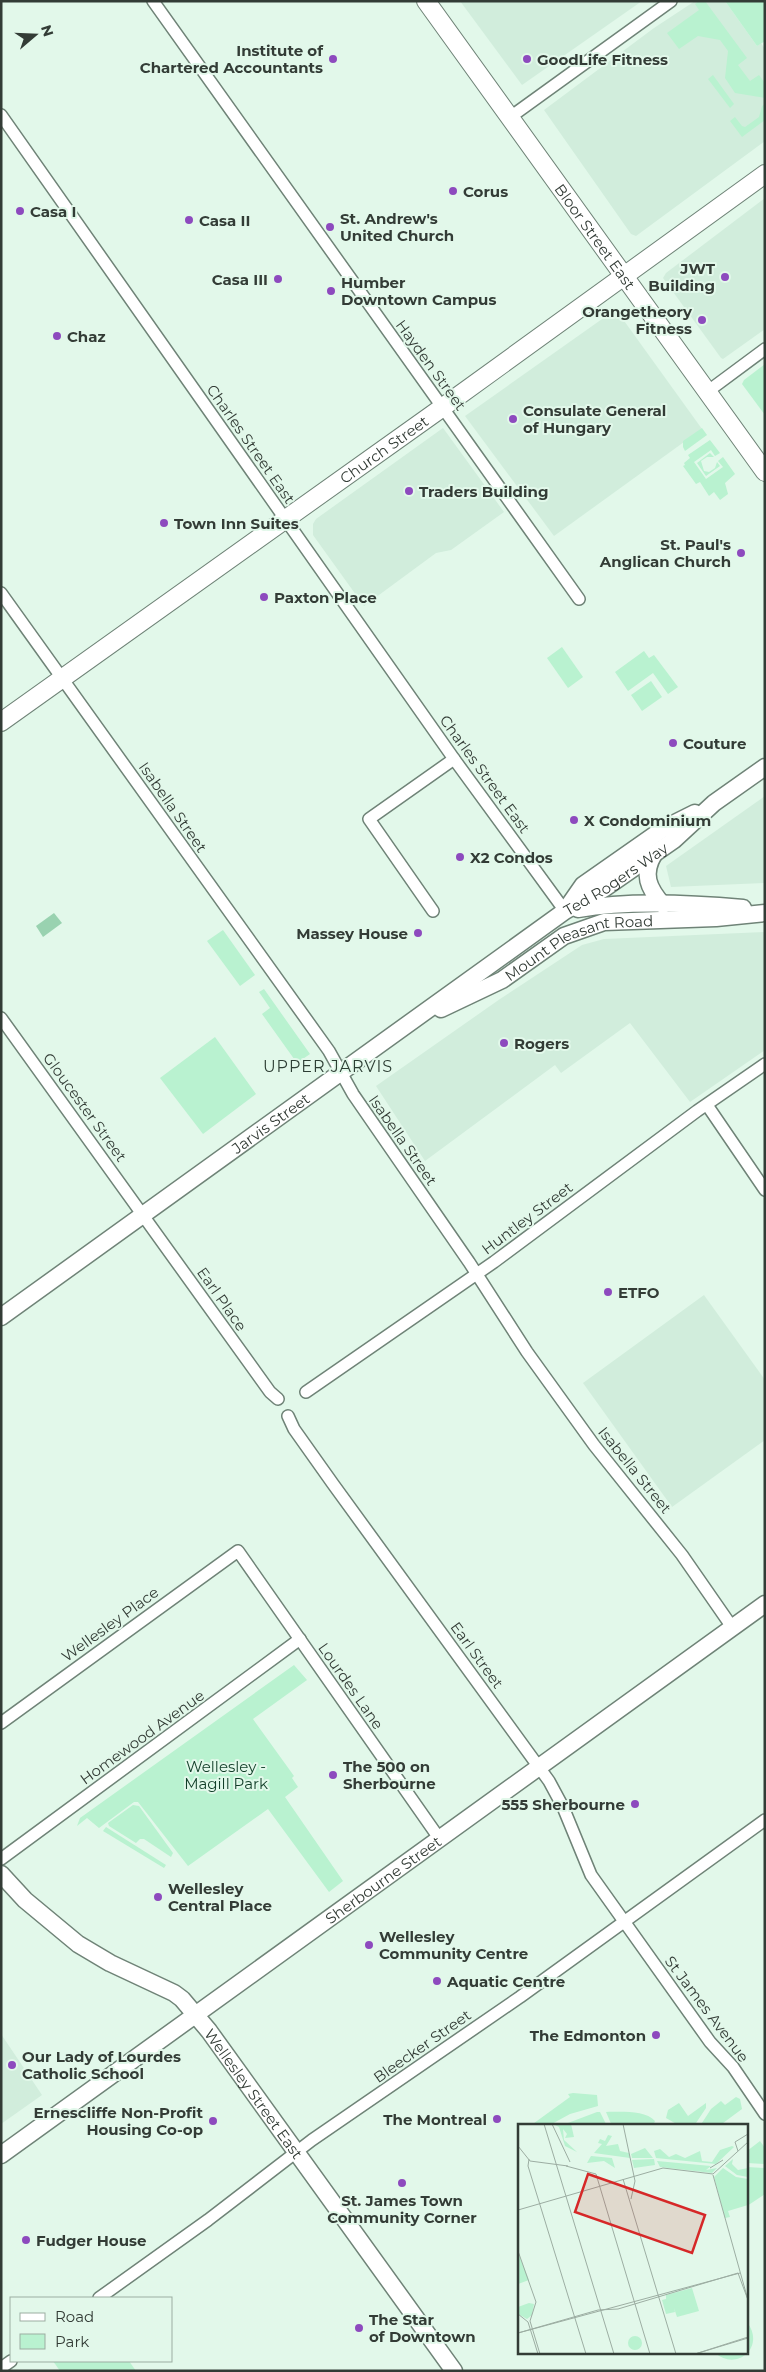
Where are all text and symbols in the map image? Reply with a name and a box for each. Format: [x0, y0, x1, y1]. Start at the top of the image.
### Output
north arrow [10, 10, 60, 60]
text: N [37, 22, 58, 39]
place label: Institute of Chartered Accountants [140, 41, 324, 77]
place label: GoodLife Fitness [537, 50, 668, 69]
marker: Institute of Chartered Accountants [327, 53, 339, 65]
marker: GoodLife Fitness [521, 53, 533, 65]
street label: Bloor Street East [551, 180, 640, 293]
place label: Corus [463, 182, 508, 201]
marker: Corus [447, 185, 459, 197]
place label: Casa I [30, 202, 76, 221]
marker: Casa I [14, 205, 26, 217]
place label: St. Andrew's United Church [340, 209, 454, 245]
place label: Casa II [199, 211, 250, 230]
marker: Casa II [183, 214, 195, 226]
marker: St. Andrew's United Church [324, 221, 336, 233]
place label: JWT Building [648, 259, 716, 295]
place label: Casa III [212, 270, 268, 289]
marker: JWT Building [719, 271, 731, 283]
marker: Casa III [272, 273, 284, 285]
place label: Humber Downtown Campus [341, 273, 496, 309]
marker: Humber Downtown Campus [325, 285, 337, 297]
place label: Orangetheory Fitness [582, 302, 693, 338]
marker: Orangetheory Fitness [696, 314, 708, 326]
street label: Hayden Street [392, 316, 470, 414]
place label: Chaz [67, 327, 106, 346]
marker: Chaz [51, 330, 63, 342]
street label: Charles Street East [203, 381, 299, 507]
place label: Consulate General of Hungary [523, 401, 666, 437]
street label: Church Street [336, 411, 432, 487]
marker: Consulate General of Hungary [507, 413, 519, 425]
place label: Traders Building [419, 482, 548, 501]
marker: Traders Building [403, 485, 415, 497]
place label: Town Inn Suites [174, 514, 299, 533]
marker: Town Inn Suites [158, 517, 170, 529]
place label: St. Paul's Anglican Church [599, 535, 731, 571]
marker: St. Paul's Anglican Church [735, 547, 747, 559]
place label: Paxton Place [274, 588, 377, 607]
marker: Paxton Place [258, 591, 270, 603]
street label: Charles Street East [436, 711, 534, 837]
place label: Couture [683, 734, 746, 753]
marker: Couture [667, 737, 679, 749]
street label: Isabella Street [135, 758, 211, 856]
place label: X Condominium [584, 811, 711, 830]
marker: X Condominium [568, 814, 580, 826]
street label: Ted Rogers Way [560, 837, 672, 919]
place label: X2 Condos [470, 848, 553, 867]
marker: X2 Condos [454, 851, 466, 863]
street label: Mount Pleasant Road [501, 911, 653, 985]
place label: Massey House [296, 924, 408, 943]
marker: Massey House [412, 927, 424, 939]
place label: Rogers [514, 1034, 569, 1053]
marker: Rogers [498, 1037, 510, 1049]
street label: Gloucester Street [39, 1049, 131, 1165]
district label: UPPER JARVIS [263, 1057, 393, 1076]
street label: Jarvis Street [227, 1089, 313, 1158]
street label: Isabella Street [365, 1091, 441, 1189]
street label: Huntley Street [478, 1178, 576, 1258]
street label: Earl Place [193, 1263, 251, 1335]
place label: ETFO [618, 1283, 660, 1302]
marker: ETFO [602, 1286, 614, 1298]
street label: Isabella Street [594, 1423, 676, 1517]
street label: Wellesley Place [58, 1582, 162, 1666]
street label: Earl Street [446, 1618, 508, 1692]
street label: Lourdes Lane [314, 1639, 388, 1733]
street label: Homewood Avenue [76, 1686, 208, 1788]
park label: Wellesley - Magill Park [184, 1757, 268, 1793]
place label: The 500 on Sherbourne [343, 1757, 436, 1793]
marker: The 500 on Sherbourne [327, 1769, 339, 1781]
place label: 555 Sherbourne [501, 1795, 625, 1814]
marker: 555 Sherbourne [629, 1798, 641, 1810]
street label: Sherbourne Street [321, 1831, 445, 1928]
place label: Wellesley Central Place [168, 1879, 272, 1915]
marker: Wellesley Central Place [152, 1891, 164, 1903]
place label: Wellesley Community Centre [379, 1927, 528, 1963]
marker: Wellesley Community Centre [363, 1939, 375, 1951]
street label: St James Avenue [661, 1952, 753, 2066]
place label: Aquatic Centre [446, 1972, 565, 1991]
marker: Aquatic Centre [431, 1975, 443, 1987]
street label: Bleecker Street [370, 2005, 474, 2087]
street label: Wellesley Street East [201, 2025, 307, 2162]
place label: The Edmonton [530, 2026, 646, 2045]
marker: The Edmonton [650, 2029, 662, 2041]
place label: Our Lady of Lourdes Catholic School [22, 2047, 181, 2083]
marker: Our Lady of Lourdes Catholic School [6, 2059, 18, 2071]
place label: Ernescliffe Non-Profit Housing Co-op [34, 2103, 203, 2139]
place label: The Montreal [383, 2110, 487, 2129]
marker: The Montreal [491, 2113, 503, 2125]
marker: Ernescliffe Non-Profit Housing Co-op [207, 2115, 219, 2127]
inset map [518, 2124, 748, 2354]
marker: St. James Town Community Corner [396, 2177, 408, 2189]
place label: St. James Town Community Corner [327, 2191, 477, 2227]
place label: Fudger House [36, 2231, 146, 2250]
marker: Fudger House [20, 2234, 32, 2246]
legend [10, 2297, 172, 2362]
text: Road [55, 2307, 94, 2326]
place label: The Star of Downtown [369, 2310, 476, 2346]
marker: The Star of Downtown [353, 2322, 365, 2334]
text: Park [55, 2332, 89, 2351]

